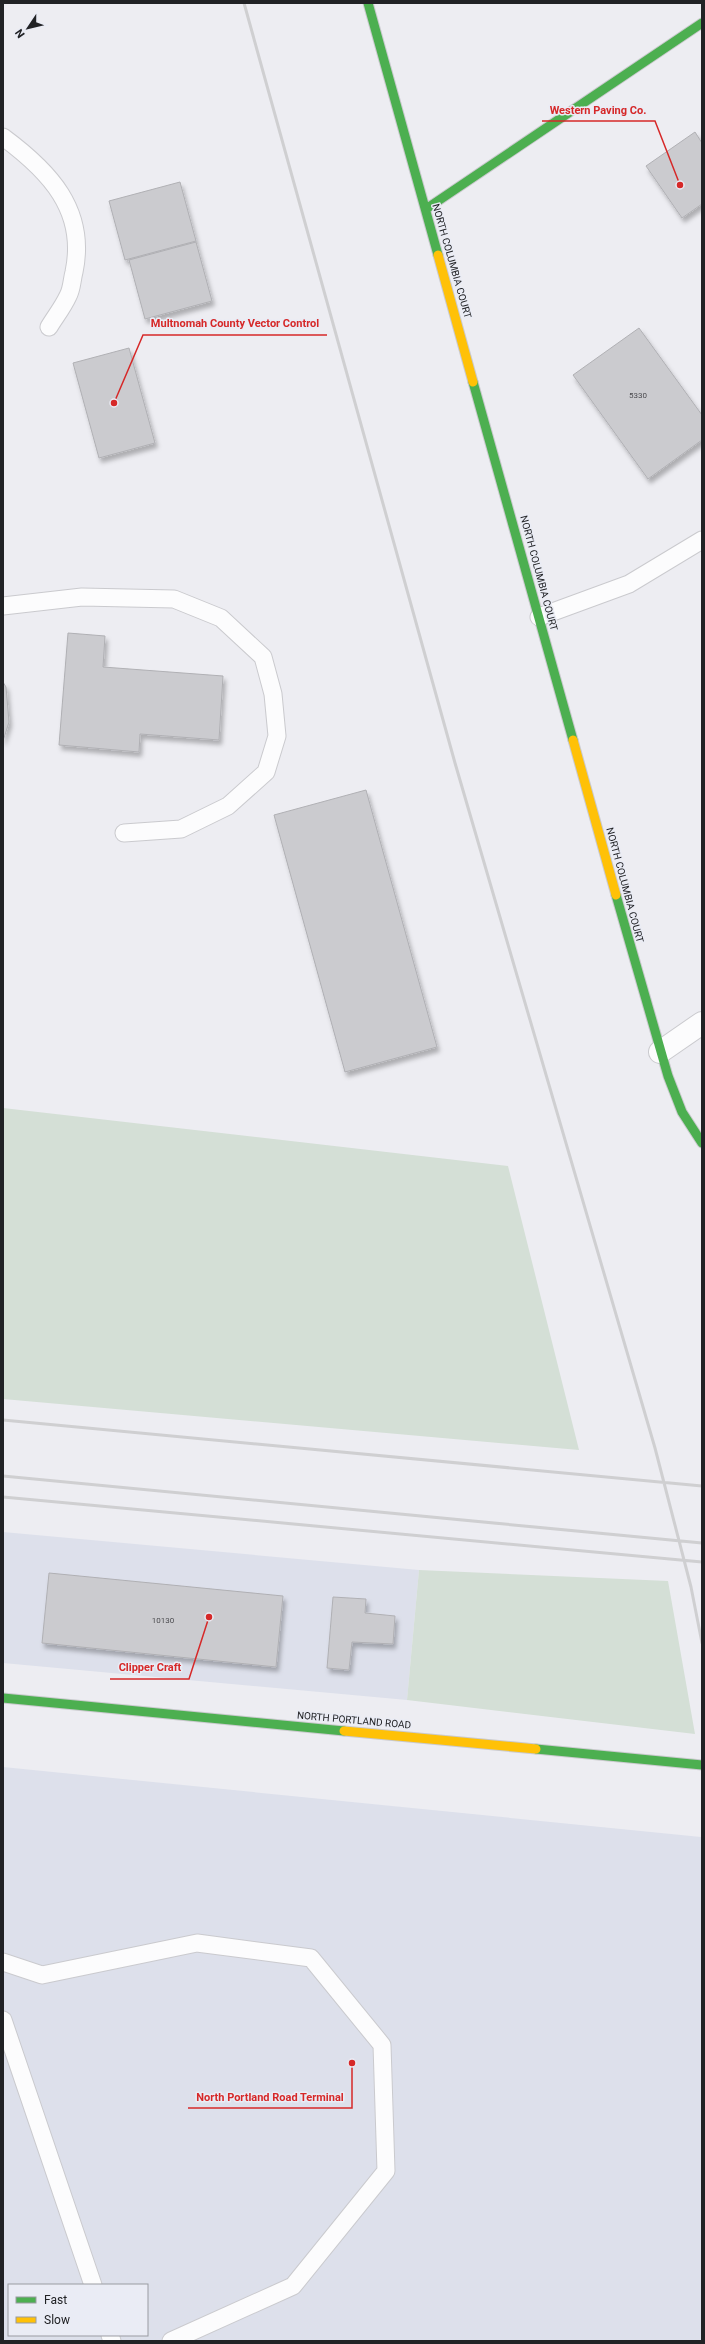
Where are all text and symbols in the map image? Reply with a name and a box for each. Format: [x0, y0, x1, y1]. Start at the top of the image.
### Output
north arrow [8, 8, 48, 48]
text: N [13, 26, 28, 40]
callout: Western Paving Co. [542, 98, 655, 121]
text: Western Paving Co. [550, 104, 646, 117]
street label: NORTH COLUMBIA COURT [430, 202, 474, 320]
callout: Multnomah County Vector Control [143, 312, 327, 335]
text: Multnomah County Vector Control [151, 317, 319, 330]
house number: 5330 [629, 391, 647, 400]
street label: NORTH COLUMBIA COURT [518, 514, 560, 632]
street label: NORTH COLUMBIA COURT [604, 826, 646, 944]
house number: 10130 [152, 1616, 175, 1625]
callout: Clipper Craft [110, 1656, 189, 1679]
text: Clipper Craft [119, 1661, 182, 1674]
street label: NORTH PORTLAND ROAD [296, 1710, 412, 1730]
callout: North Portland Road Terminal [188, 2085, 352, 2108]
text: North Portland Road Terminal [196, 2091, 344, 2104]
legend [8, 2284, 148, 2336]
text: Fast [44, 2293, 67, 2307]
text: Slow [44, 2313, 70, 2327]

